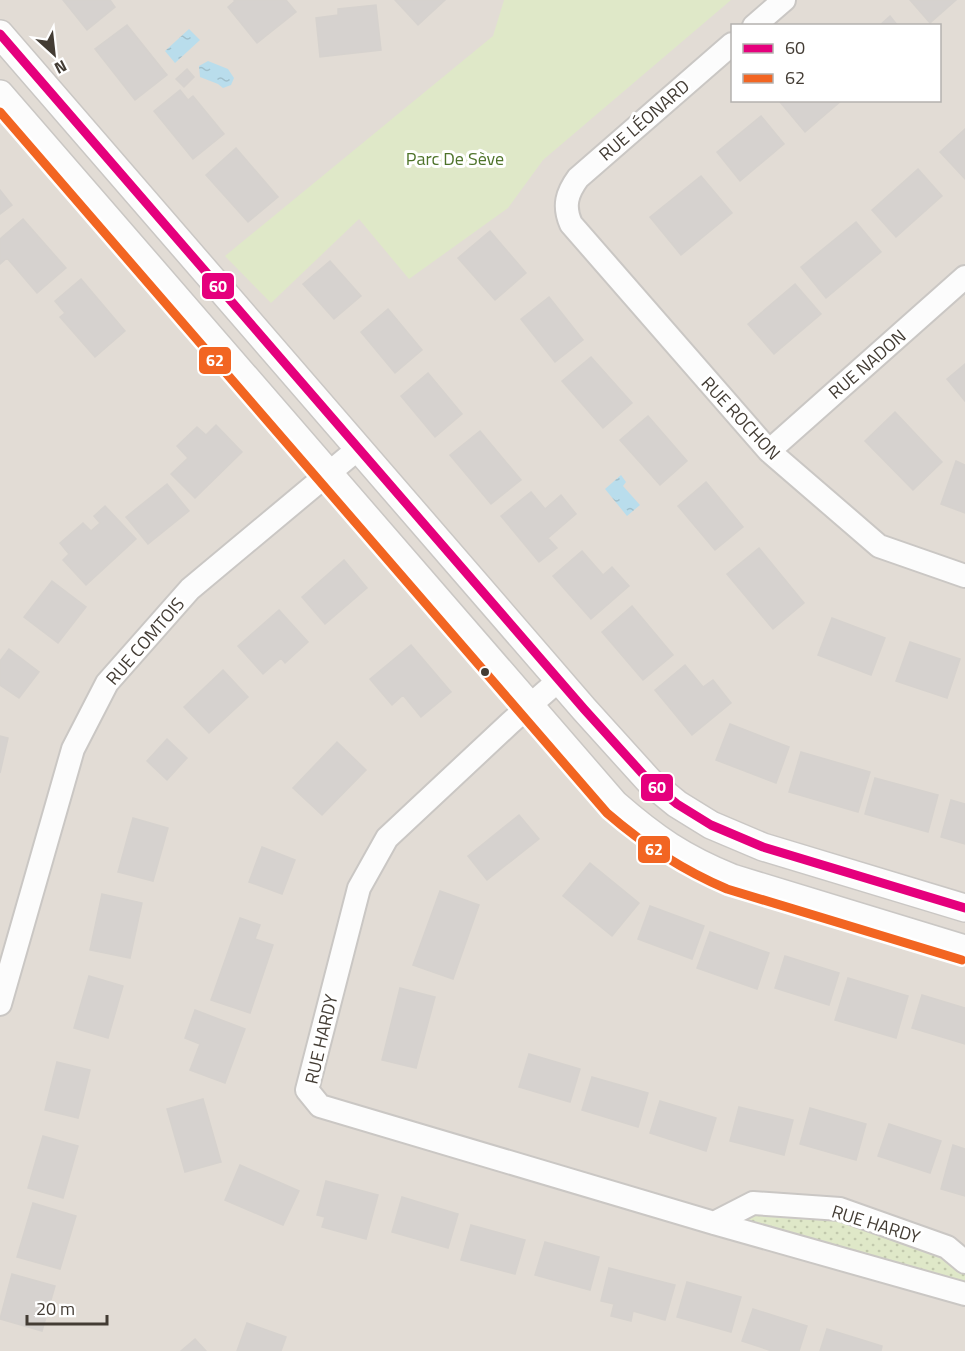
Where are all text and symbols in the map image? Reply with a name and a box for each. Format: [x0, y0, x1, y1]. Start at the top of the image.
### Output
north arrow [24, 24, 84, 84]
legend [731, 24, 941, 102]
text: 60 [785, 34, 805, 61]
text: N [50, 54, 71, 81]
text: 62 [785, 64, 805, 91]
street label: RUE LÉONARD [593, 73, 695, 167]
park label: Parc De Sève [406, 145, 504, 172]
line badge: 60 [201, 272, 235, 300]
text: 60 [209, 274, 227, 298]
street label: RUE NADON [822, 323, 912, 405]
line badge: 62 [198, 346, 232, 375]
text: 62 [206, 348, 224, 372]
street label: RUE ROCHON [695, 370, 787, 466]
street label: RUE COMTOIS [99, 591, 191, 691]
unlabelled marker [479, 666, 491, 678]
line badge: 60 [640, 773, 674, 802]
text: 60 [648, 775, 666, 799]
line badge: 62 [637, 835, 671, 864]
text: 62 [645, 837, 663, 861]
street label: RUE HARDY [298, 991, 344, 1087]
street label: RUE HARDY [828, 1198, 924, 1250]
scale bar [27, 1288, 106, 1326]
text: 20 m [36, 1295, 75, 1322]

